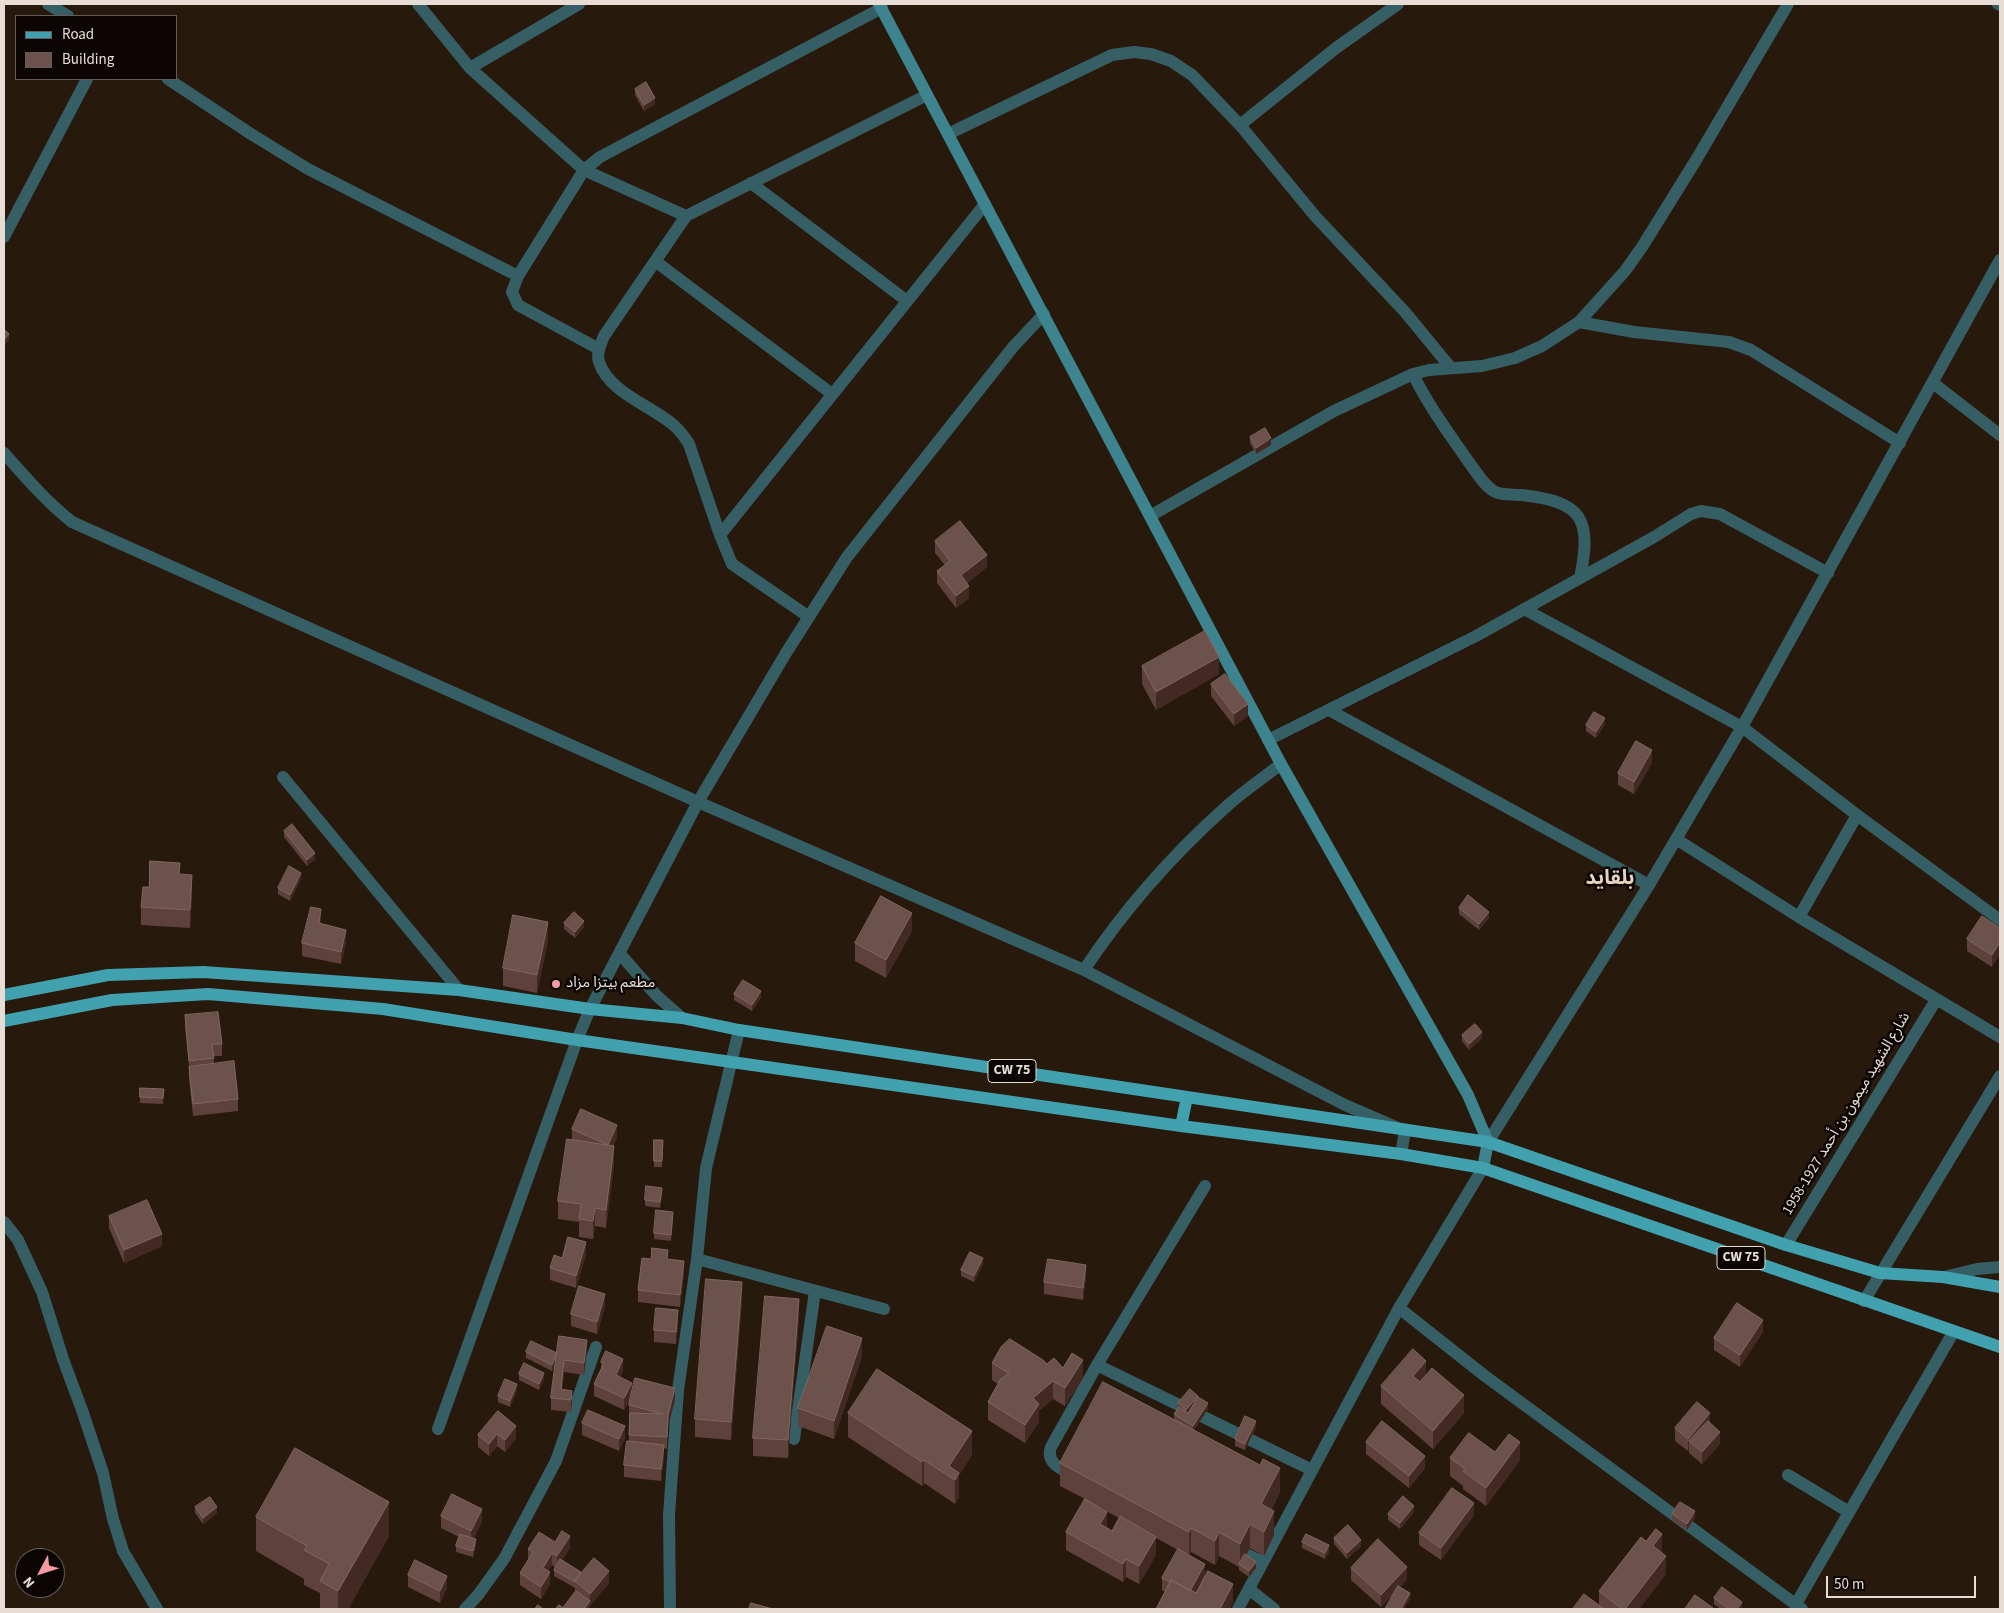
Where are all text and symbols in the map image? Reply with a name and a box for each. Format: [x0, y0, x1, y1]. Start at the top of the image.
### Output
legend [15, 15, 178, 80]
text: Road [62, 24, 94, 45]
text: Building [62, 49, 114, 70]
district label: بلقايد [1586, 868, 1634, 892]
place label: مطعم بيتزا مزاد [566, 975, 655, 993]
marker: مطعم بيتزا مزاد [550, 978, 562, 990]
street label: شارع الشهيد ميمون بن أحمد 1927-1958 [1779, 1009, 1915, 1219]
road number: CW 75 [988, 1060, 1036, 1082]
road number: CW 75 [1717, 1246, 1765, 1270]
north arrow [15, 1548, 65, 1598]
scale bar [1829, 1566, 1979, 1598]
text: N [19, 1572, 40, 1592]
text: 50 m [1834, 1574, 1864, 1595]

